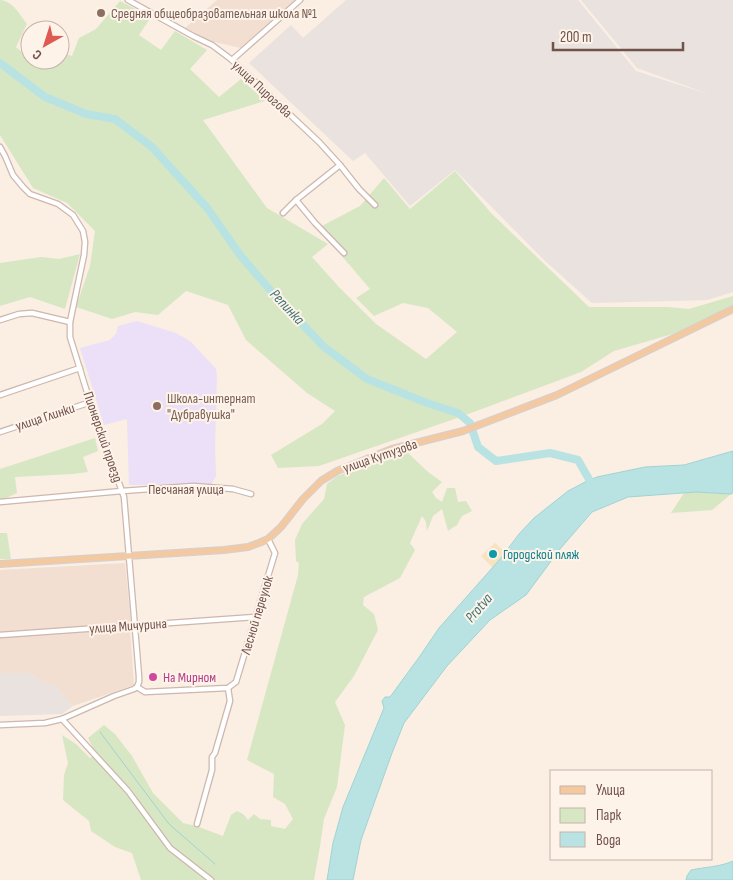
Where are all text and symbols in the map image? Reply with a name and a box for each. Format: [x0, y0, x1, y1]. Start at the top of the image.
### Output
place label: Средняя общеобразовательная школа №1 [111, 5, 317, 22]
marker: Средняя общеобразовательная школа №1 [95, 7, 107, 19]
north arrow [20, 20, 70, 70]
scale bar [553, 20, 683, 52]
text: 200 m [560, 28, 592, 47]
text: С [29, 46, 45, 64]
street label: улица Пирогова [228, 57, 296, 121]
water label: Репинка [266, 285, 308, 329]
street label: Пионерский проезд [80, 389, 126, 485]
place label: Школа-интернат "Дубравушка" [167, 390, 256, 423]
street label: улица Глинки [13, 399, 77, 435]
marker: Школа-интернат "Дубравушка" [151, 400, 163, 412]
street label: улица Кутузова [341, 435, 419, 477]
street label: Песчаная улица [148, 481, 224, 498]
place label: Городской пляж [503, 546, 579, 563]
marker: Городской пляж [487, 548, 499, 560]
street label: Лесной переулок [237, 573, 277, 657]
water label: Protva [461, 590, 497, 626]
street label: улица Мичурина [89, 615, 167, 637]
place label: На Мирном [163, 669, 216, 686]
marker: На Мирном [147, 671, 159, 683]
legend [550, 770, 713, 860]
text: Улица [596, 781, 625, 800]
text: Парк [596, 806, 622, 825]
text: Вода [596, 831, 621, 850]

